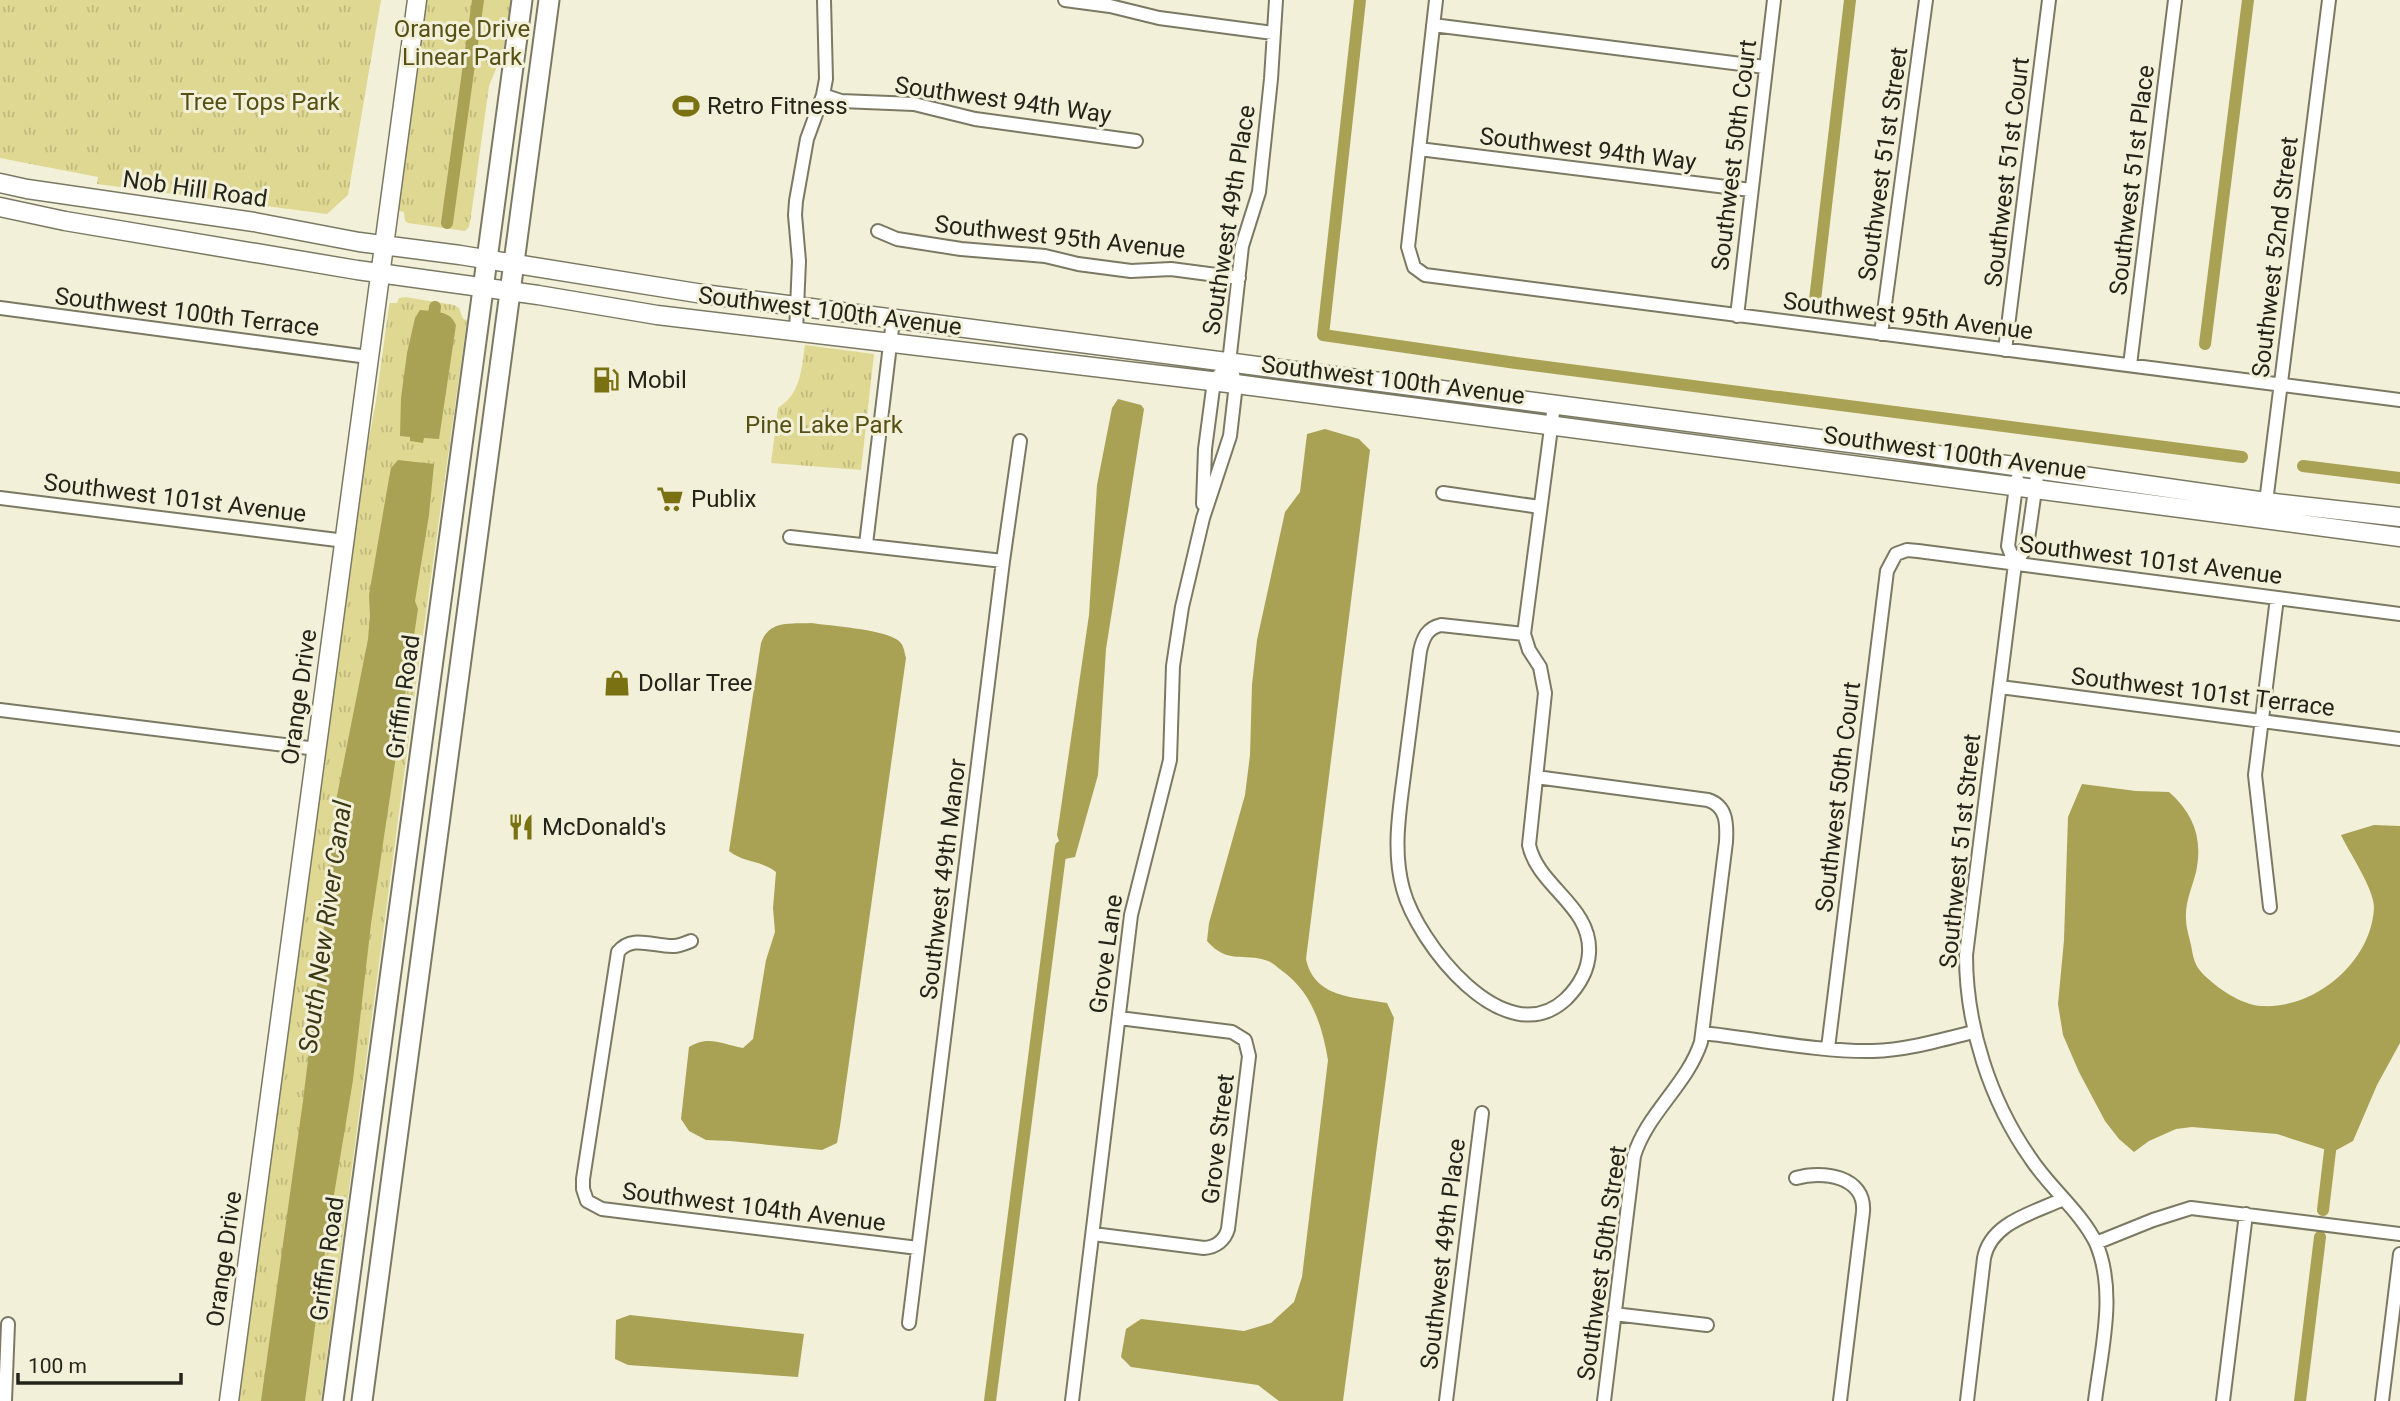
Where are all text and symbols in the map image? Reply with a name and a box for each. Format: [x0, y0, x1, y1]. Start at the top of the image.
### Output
park label: Orange Drive Linear Park [394, 15, 530, 71]
street label: Southwest 50th Court [1706, 38, 1762, 272]
street label: Southwest 51st Street [1853, 45, 1913, 283]
street label: Southwest 51st Court [1979, 55, 2035, 289]
street label: Southwest 51st Place [2104, 63, 2160, 297]
street label: Southwest 94th Way [893, 71, 1114, 129]
park label: Tree Tops Park [180, 88, 340, 116]
sports icon: Retro Fitness [671, 91, 701, 121]
place label: Retro Fitness [707, 92, 848, 120]
street label: Southwest 49th Place [1197, 103, 1261, 337]
street label: Southwest 94th Way [1478, 122, 1699, 176]
street label: Southwest 52nd Street [2246, 135, 2304, 379]
street label: Nob Hill Road [121, 165, 269, 213]
street label: Southwest 95th Avenue [933, 210, 1187, 264]
street label: Southwest 100th Avenue [697, 281, 963, 341]
street label: Southwest 100th Terrace [53, 282, 321, 342]
street label: Southwest 95th Avenue [1781, 287, 2035, 345]
street label: Southwest 100th Avenue [1260, 350, 1526, 410]
fuel station icon: Mobil [591, 365, 621, 395]
place label: Mobil [627, 366, 687, 394]
park label: Pine Lake Park [745, 411, 904, 439]
street label: Southwest 100th Avenue [1822, 421, 2088, 485]
street label: Southwest 101st Avenue [42, 468, 308, 528]
supermarket icon: Publix [655, 484, 685, 514]
place label: Publix [691, 485, 757, 513]
street label: Southwest 101st Avenue [2018, 530, 2284, 590]
street label: Orange Drive [276, 627, 322, 767]
street label: Griffin Road [380, 633, 426, 761]
street label: Southwest 101st Terrace [2070, 662, 2336, 722]
shop icon: Dollar Tree [602, 668, 632, 698]
place label: Dollar Tree [638, 669, 753, 697]
street label: Southwest 50th Court [1810, 680, 1866, 914]
street label: Southwest 51st Street [1934, 732, 1986, 970]
street label: Southwest 49th Manor [914, 757, 972, 1001]
water label: South New River Canal [292, 798, 358, 1055]
restaurant icon: McDonald's [506, 812, 536, 842]
place label: McDonald's [542, 813, 666, 841]
street label: Grove Lane [1084, 893, 1128, 1015]
street label: Grove Street [1196, 1072, 1240, 1206]
street label: Southwest 49th Place [1415, 1137, 1471, 1371]
street label: Southwest 50th Street [1572, 1144, 1632, 1382]
street label: Southwest 104th Avenue [621, 1177, 887, 1237]
street label: Orange Drive [201, 1189, 247, 1329]
street label: Griffin Road [304, 1195, 350, 1323]
scale bar [18, 1342, 180, 1386]
text: 100 m [28, 1354, 87, 1378]

